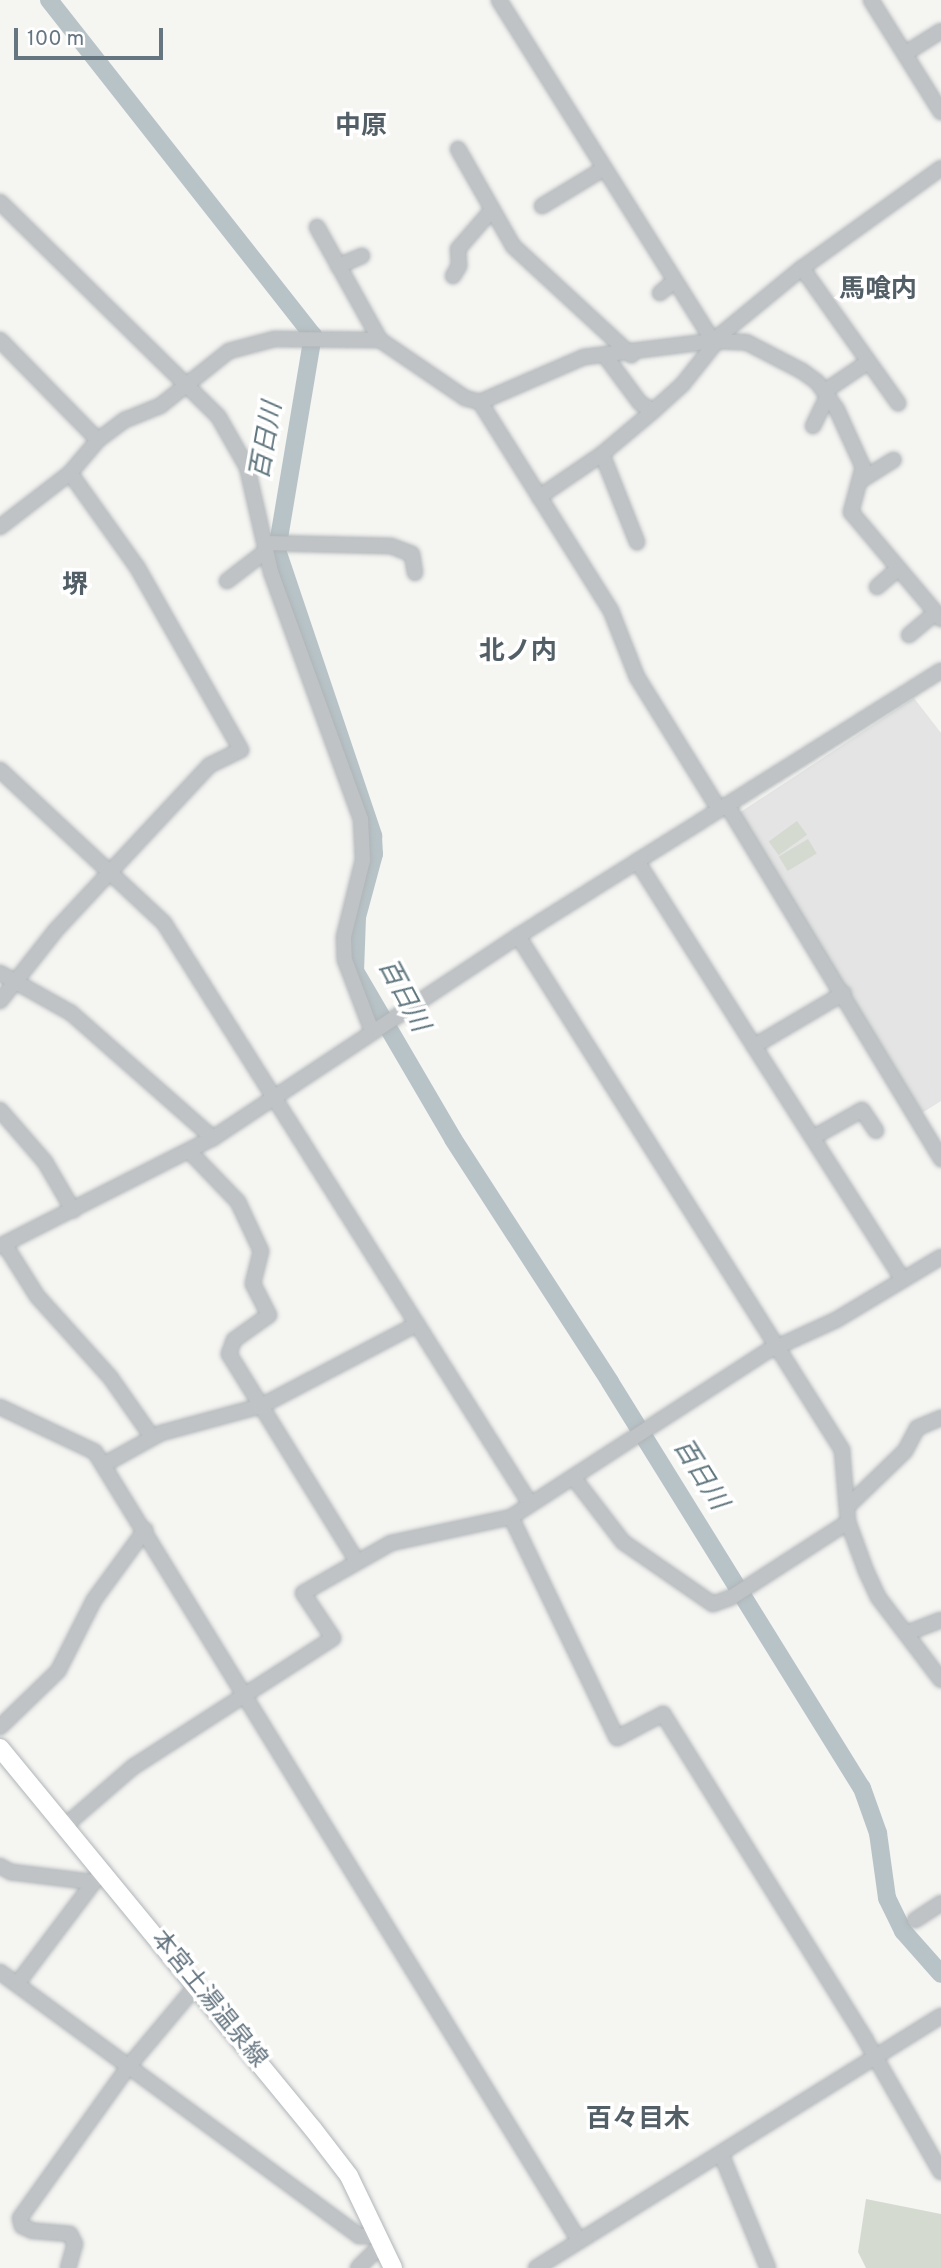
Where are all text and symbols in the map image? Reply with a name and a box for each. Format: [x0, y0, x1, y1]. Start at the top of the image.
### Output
scale bar [18, 14, 166, 58]
text: 100 m [27, 26, 84, 53]
district label: 中原 [335, 112, 387, 144]
district label: 馬喰内 [839, 275, 917, 307]
water label: 百日川 [246, 400, 290, 482]
district label: 堺 [62, 571, 88, 603]
district label: 北ノ内 [479, 637, 557, 669]
water label: 百日川 [370, 954, 434, 1038]
water label: 百日川 [665, 1434, 733, 1516]
street label: 本宮土湯温泉線 [144, 1926, 272, 2074]
district label: 百々目木 [586, 2105, 690, 2137]

